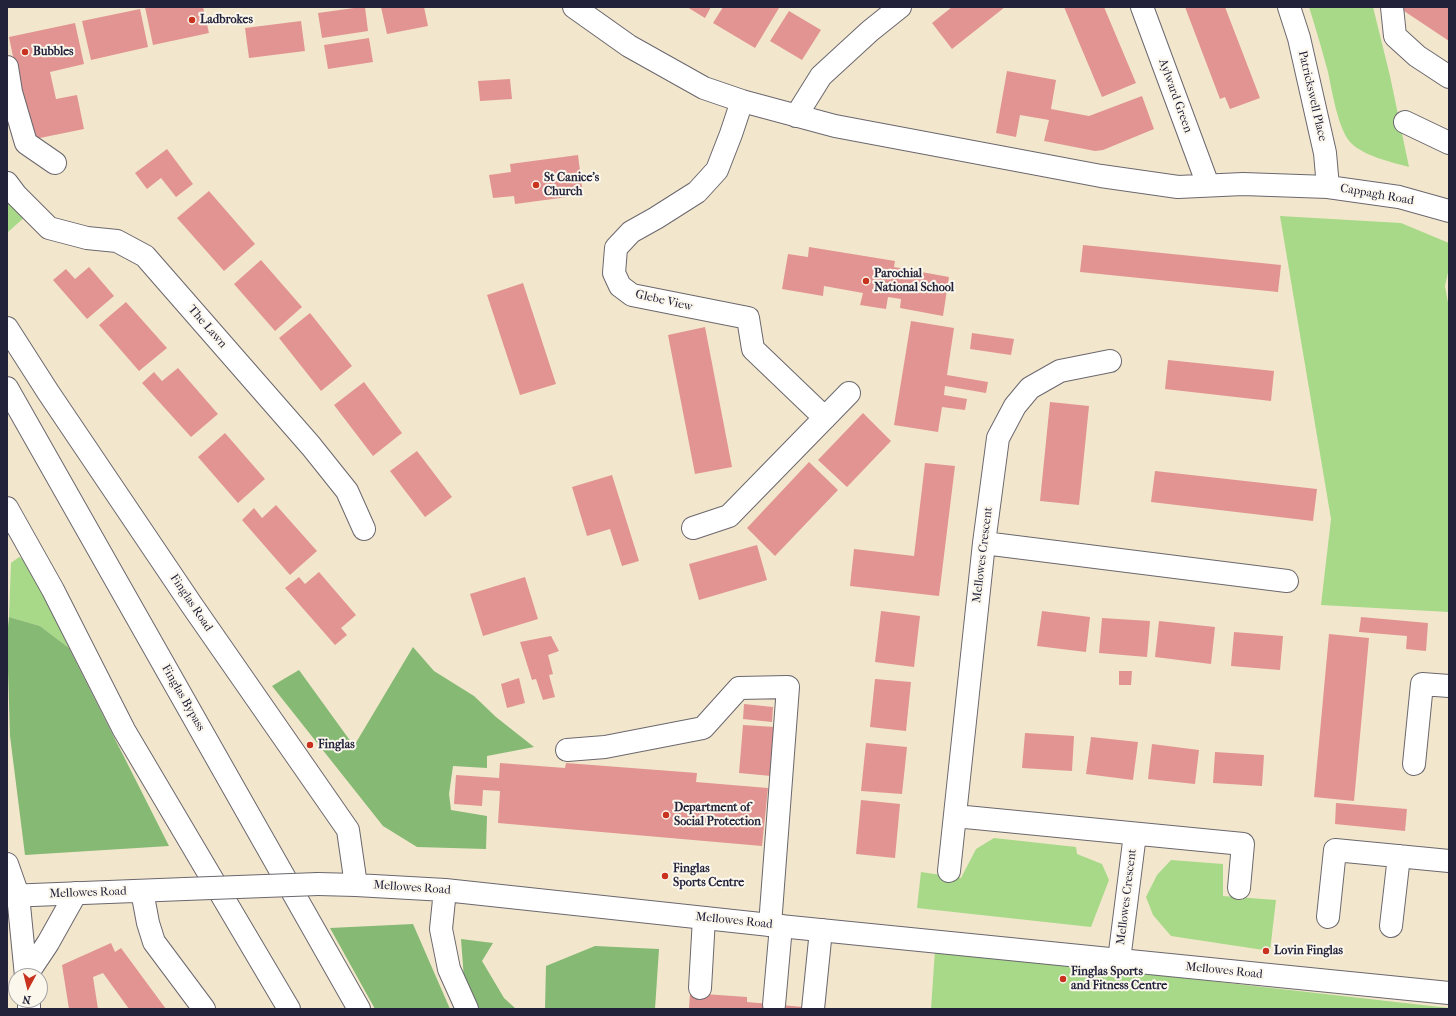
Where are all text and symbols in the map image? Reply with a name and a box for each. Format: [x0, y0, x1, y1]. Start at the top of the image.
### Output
place label: Ladbrokes [200, 13, 253, 27]
marker: Ladbrokes [187, 15, 197, 25]
place label: Bubbles [33, 45, 74, 59]
marker: Bubbles [20, 47, 30, 57]
street label: Patrickswell Place [1295, 49, 1329, 143]
street label: Aylward Green [1155, 57, 1195, 135]
place label: St Canice's Church [544, 171, 599, 199]
marker: St Canice's Church [531, 180, 541, 190]
street label: Cappagh Road [1339, 181, 1415, 209]
place label: Parochial National School [874, 267, 954, 295]
marker: Parochial National School [861, 276, 871, 286]
street label: Glebe View [634, 287, 694, 315]
street label: The Lawn [185, 303, 229, 351]
street label: Mellowes Crescent [970, 506, 996, 604]
street label: Finglas Road [167, 572, 215, 634]
street label: Finglas Bypass [158, 662, 208, 734]
place label: Finglas [318, 738, 355, 752]
marker: Finglas [305, 740, 315, 750]
place label: Department of Social Protection [674, 801, 761, 829]
marker: Department of Social Protection [661, 810, 671, 820]
street label: Mellowes Crescent [1114, 848, 1140, 946]
place label: Finglas Sports Centre [673, 862, 744, 890]
marker: Finglas Sports Centre [660, 871, 670, 881]
street label: Mellowes Road [373, 878, 451, 898]
street label: Mellowes Road [49, 884, 127, 902]
street label: Mellowes Road [695, 910, 773, 932]
place label: Lovin Finglas [1274, 944, 1343, 958]
marker: Lovin Finglas [1261, 946, 1271, 956]
street label: Mellowes Road [1185, 960, 1263, 982]
place label: Finglas Sports and Fitness Centre [1071, 965, 1167, 993]
north arrow [8, 968, 48, 1008]
marker: Finglas Sports and Fitness Centre [1058, 974, 1068, 984]
text: N [22, 992, 32, 1006]

